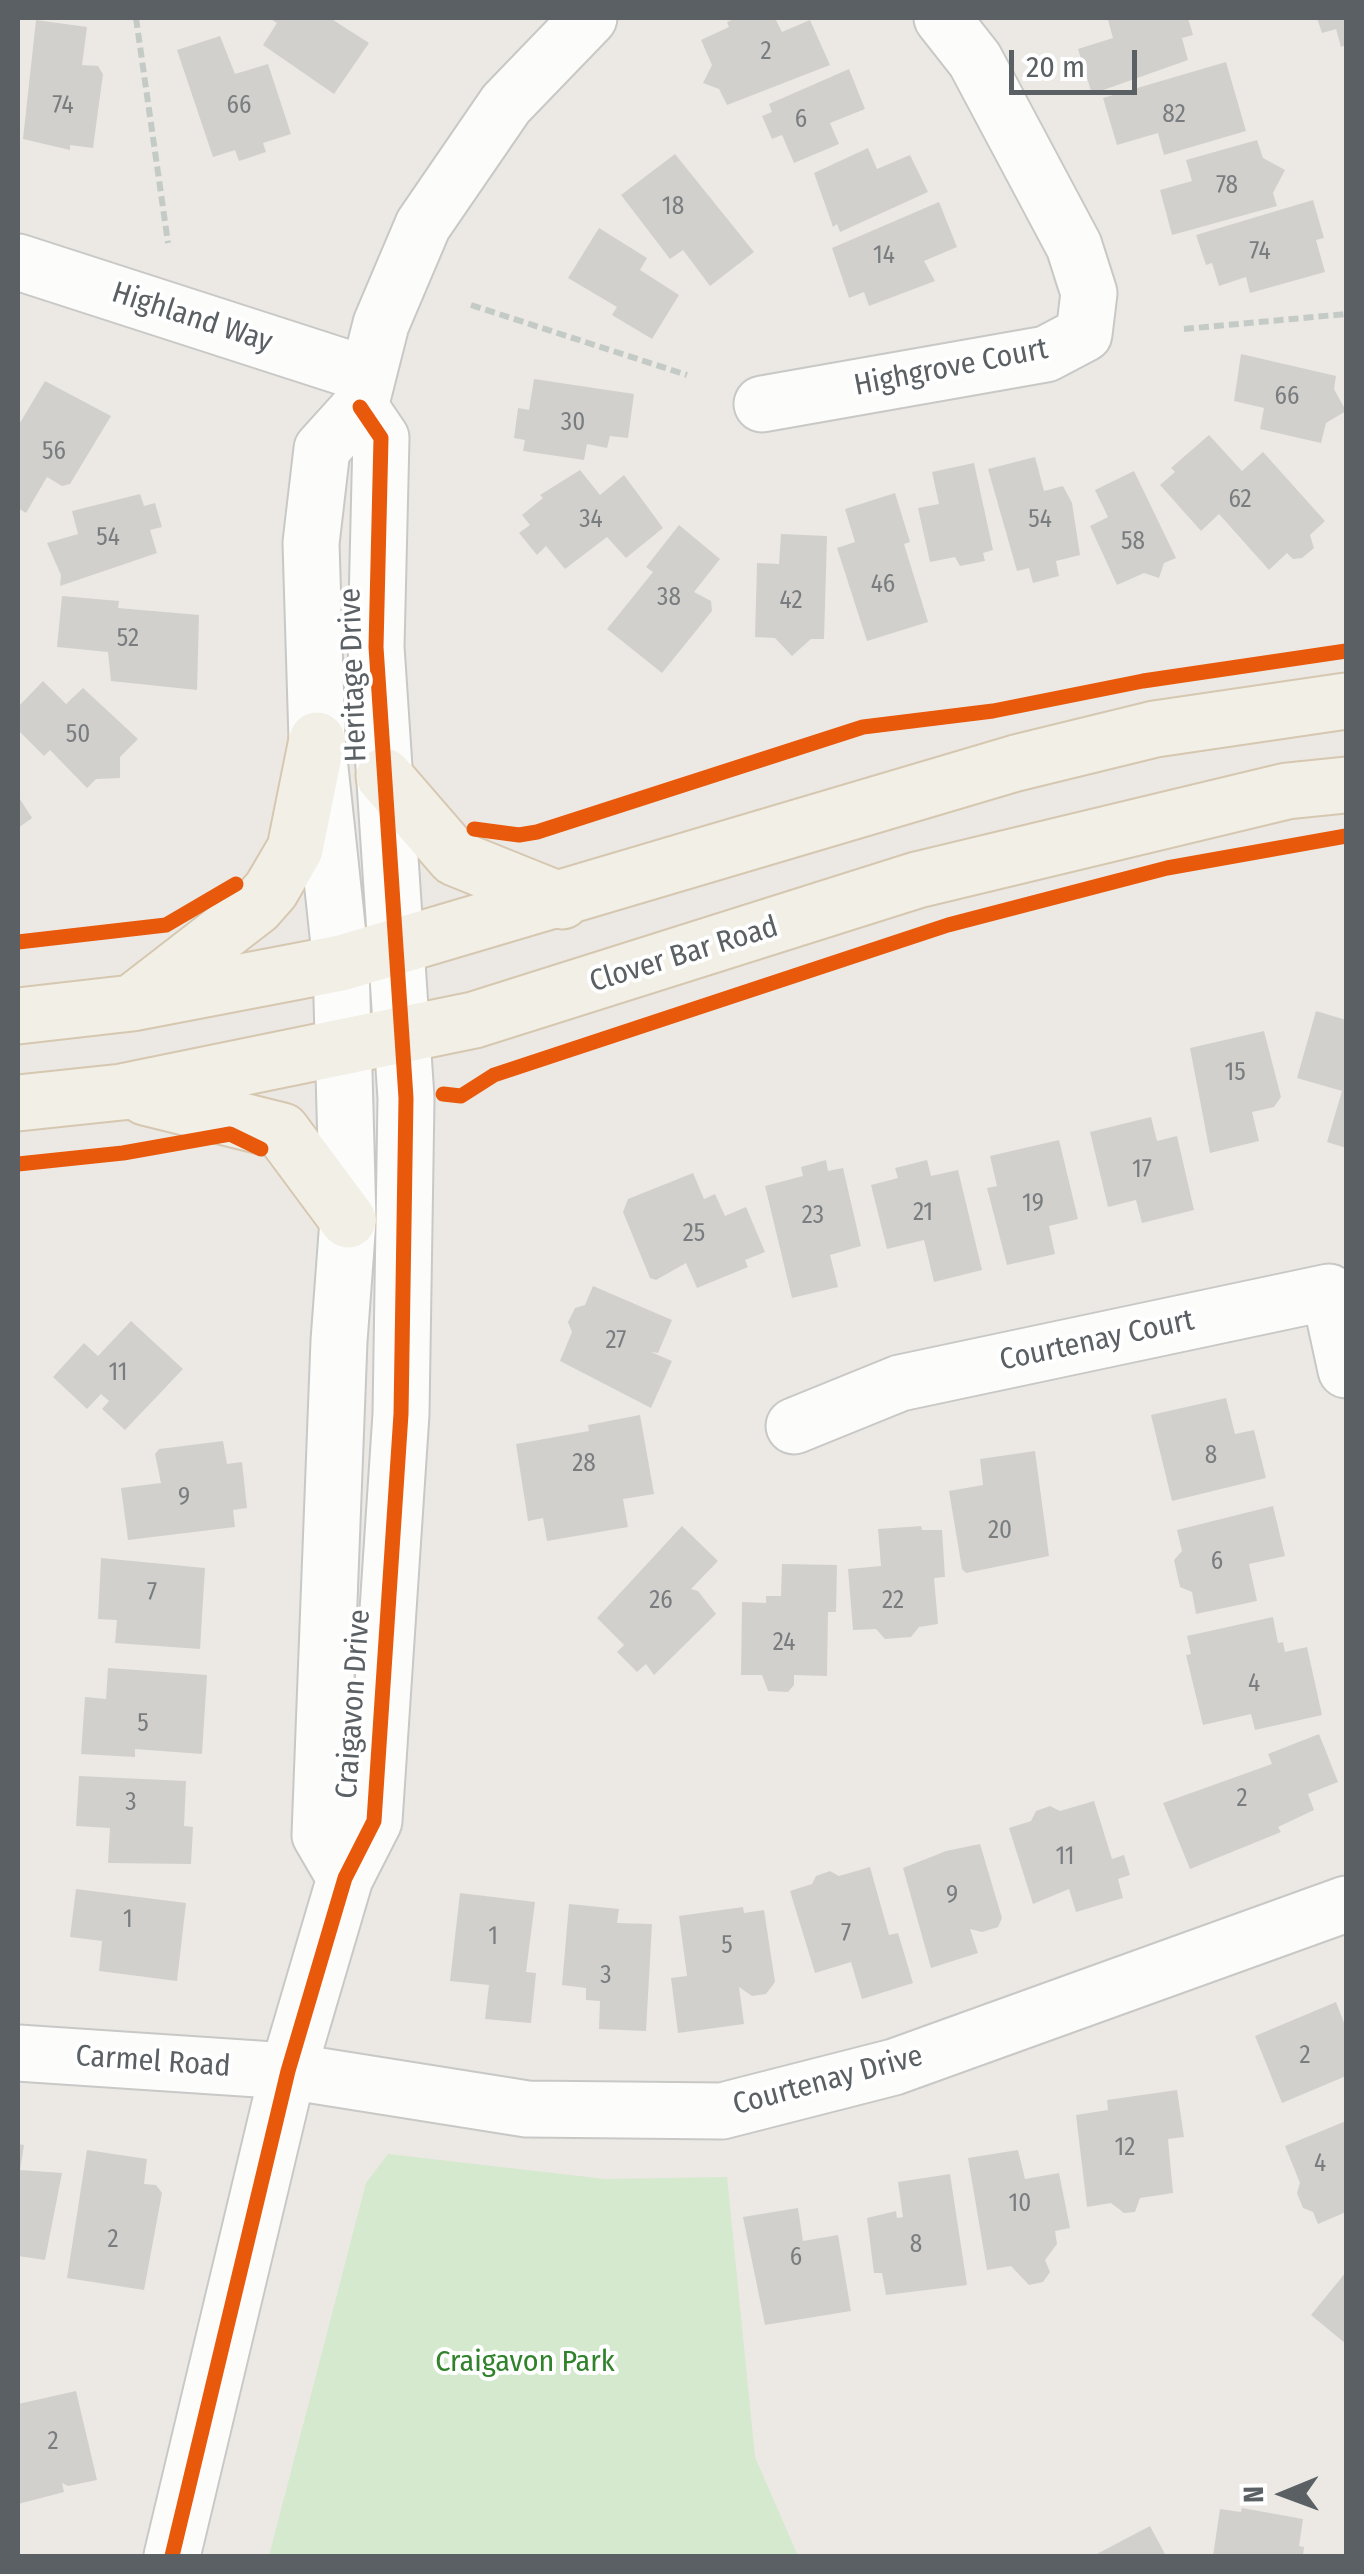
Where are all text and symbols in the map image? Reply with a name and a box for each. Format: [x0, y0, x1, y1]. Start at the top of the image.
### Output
scale bar [1014, 30, 1142, 92]
house number: 2 [760, 37, 772, 67]
text: 20 m [1026, 49, 1085, 85]
house number: 74 [52, 91, 74, 121]
house number: 66 [227, 91, 251, 121]
house number: 82 [1162, 100, 1186, 130]
house number: 6 [795, 105, 807, 135]
house number: 78 [1216, 171, 1238, 201]
house number: 18 [662, 192, 684, 222]
house number: 74 [1249, 237, 1271, 267]
house number: 14 [873, 241, 895, 271]
street label: Highland Way [107, 275, 277, 361]
street label: Highgrove Court [851, 332, 1051, 404]
house number: 66 [1275, 382, 1299, 412]
house number: 30 [561, 408, 585, 438]
house number: 56 [42, 437, 66, 467]
house number: 62 [1228, 485, 1252, 515]
house number: 34 [579, 505, 603, 535]
house number: 54 [1028, 505, 1052, 535]
house number: 54 [96, 523, 120, 553]
house number: 58 [1121, 527, 1145, 557]
house number: 46 [871, 570, 895, 600]
house number: 38 [657, 583, 681, 613]
house number: 42 [780, 586, 802, 616]
street label: Heritage Drive [333, 587, 375, 763]
house number: 52 [117, 624, 139, 654]
house number: 50 [66, 720, 90, 750]
street label: Clover Bar Road [586, 909, 782, 1001]
house number: 15 [1224, 1058, 1246, 1088]
house number: 17 [1132, 1155, 1152, 1185]
house number: 19 [1022, 1189, 1044, 1219]
house number: 21 [913, 1198, 933, 1228]
house number: 23 [802, 1201, 824, 1231]
house number: 25 [683, 1219, 705, 1249]
street label: Courtenay Court [997, 1303, 1197, 1379]
house number: 27 [606, 1326, 626, 1356]
house number: 11 [108, 1358, 128, 1388]
house number: 8 [1205, 1441, 1217, 1471]
house number: 28 [572, 1449, 596, 1479]
house number: 9 [178, 1483, 190, 1513]
house number: 20 [988, 1516, 1012, 1546]
house number: 6 [1211, 1547, 1223, 1577]
house number: 7 [147, 1578, 157, 1608]
house number: 26 [649, 1586, 673, 1616]
house number: 22 [882, 1586, 904, 1616]
street label: Craigavon Drive [329, 1608, 379, 1800]
house number: 24 [773, 1628, 795, 1658]
house number: 4 [1248, 1669, 1260, 1699]
house number: 5 [137, 1709, 149, 1739]
house number: 2 [1236, 1784, 1248, 1814]
house number: 3 [125, 1788, 137, 1818]
house number: 11 [1055, 1842, 1075, 1872]
house number: 9 [946, 1881, 958, 1911]
house number: 1 [123, 1905, 133, 1935]
house number: 7 [841, 1919, 851, 1949]
house number: 1 [488, 1922, 498, 1952]
house number: 5 [721, 1931, 733, 1961]
house number: 3 [600, 1961, 612, 1991]
street label: Courtenay Drive [729, 2038, 927, 2124]
street label: Carmel Road [74, 2039, 232, 2085]
house number: 2 [1299, 2041, 1311, 2071]
house number: 12 [1115, 2133, 1135, 2163]
house number: 4 [1314, 2149, 1326, 2179]
house number: 10 [1009, 2189, 1031, 2219]
house number: 2 [107, 2225, 119, 2255]
house number: 8 [910, 2230, 922, 2260]
house number: 6 [790, 2243, 802, 2273]
park label: Craigavon Park [435, 2345, 615, 2381]
house number: 2 [47, 2427, 59, 2457]
north arrow [1234, 2444, 1334, 2544]
text: N [1237, 2486, 1270, 2503]

